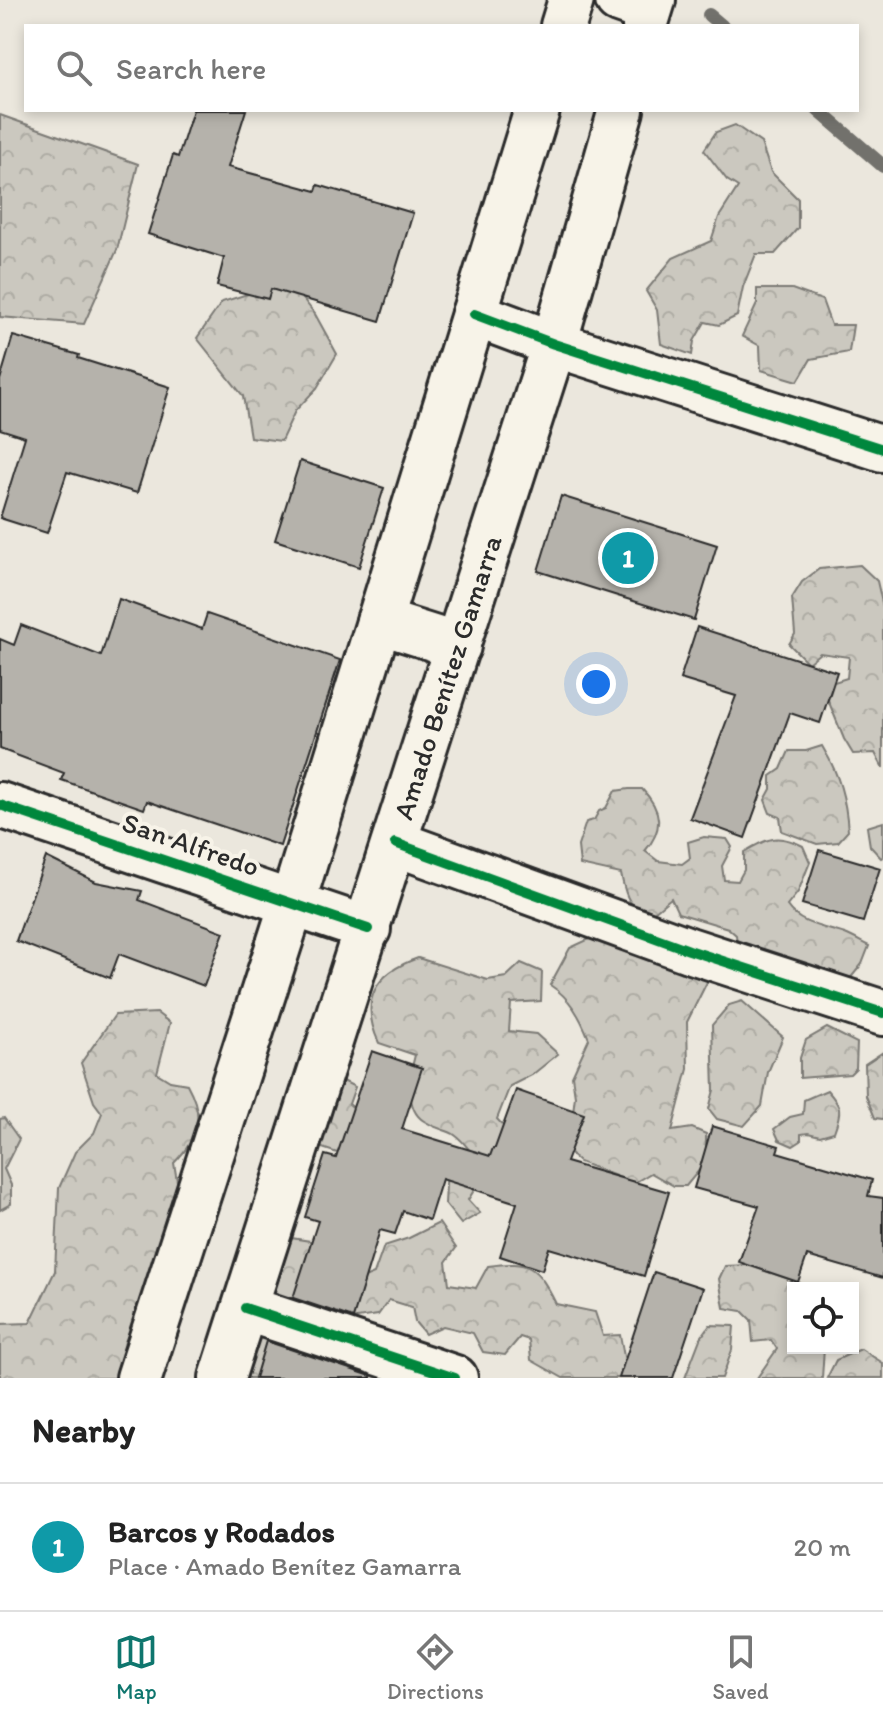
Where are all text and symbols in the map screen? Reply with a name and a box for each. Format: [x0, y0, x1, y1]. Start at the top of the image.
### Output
search box [24, 24, 859, 112]
icon: search [52, 46, 96, 90]
text: Search here [116, 50, 266, 87]
pin: 1 [602, 528, 654, 588]
street label: Amado Benítez Gamarra [385, 530, 509, 824]
your location [576, 664, 616, 704]
street label: San Alfredo [118, 805, 264, 883]
map controls [787, 1282, 859, 1354]
button: locate [787, 1282, 859, 1354]
text: Nearby [32, 1410, 135, 1451]
text: Barcos y Rodados [108, 1513, 335, 1550]
text: 1 [52, 1531, 64, 1563]
text: 20 m [794, 1531, 851, 1563]
text: Place · Amado Benítez Gamarra [108, 1550, 461, 1582]
tab: Map [114, 1630, 158, 1705]
tab: Directions [387, 1630, 484, 1705]
tab: Saved [712, 1630, 769, 1705]

